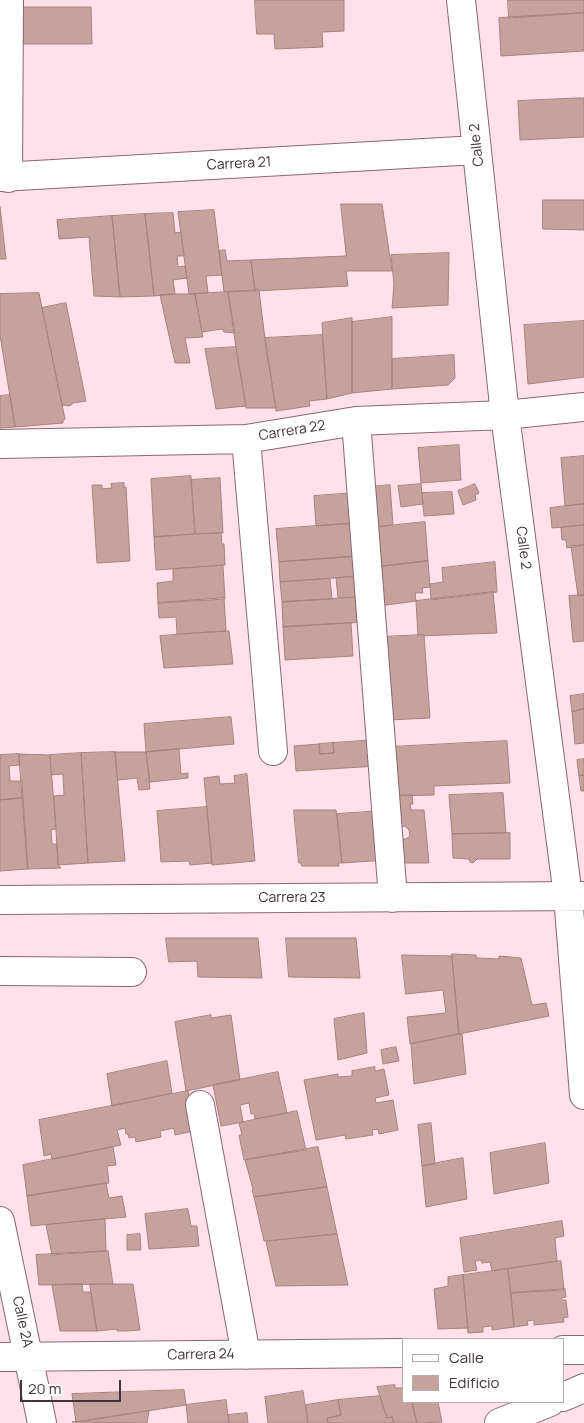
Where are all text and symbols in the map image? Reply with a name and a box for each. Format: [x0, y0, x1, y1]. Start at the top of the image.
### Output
street label: Calle 2 [466, 123, 488, 167]
street label: Carrera 21 [206, 154, 272, 174]
street label: Carrera 22 [257, 417, 327, 445]
street label: Calle 2 [512, 525, 534, 571]
street label: Carrera 23 [259, 890, 325, 906]
street label: Calle 2A [8, 1295, 36, 1349]
legend [402, 1338, 564, 1403]
street label: Carrera 24 [167, 1346, 235, 1364]
text: Calle [449, 1347, 484, 1368]
scale bar [22, 1370, 124, 1402]
text: Edificio [449, 1372, 499, 1393]
text: 20 m [28, 1378, 61, 1399]

